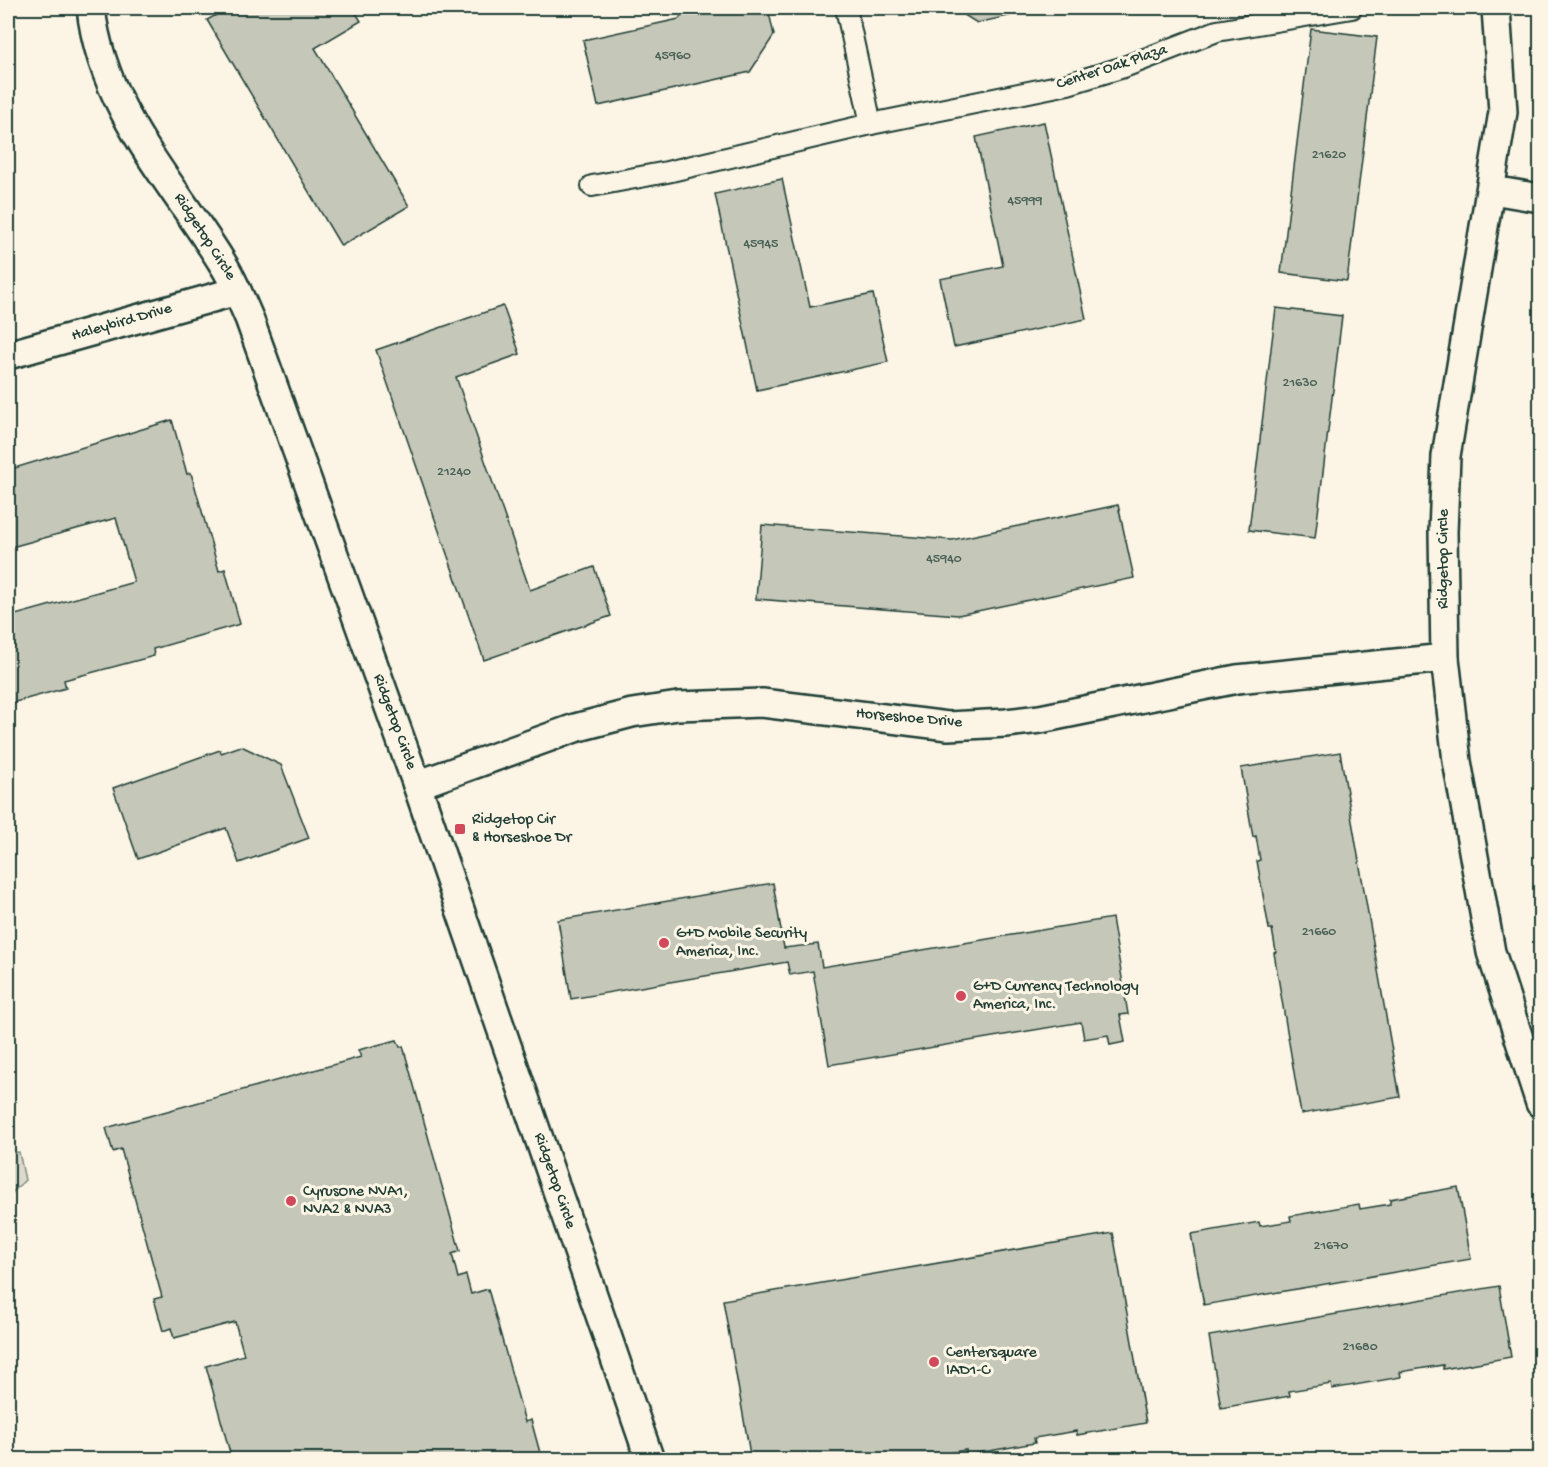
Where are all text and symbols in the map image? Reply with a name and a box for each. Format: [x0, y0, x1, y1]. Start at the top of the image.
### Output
street label: Center Oak Plaza [1054, 41, 1171, 95]
house number: 45960 [655, 48, 691, 65]
house number: 21620 [1312, 147, 1346, 164]
street label: Ridgetop Circle [169, 190, 240, 285]
house number: 45999 [1007, 193, 1043, 210]
house number: 45945 [744, 236, 779, 253]
street label: Haleybird Drive [70, 299, 175, 346]
house number: 21630 [1283, 375, 1317, 392]
house number: 21240 [437, 464, 471, 481]
street label: Ridgetop Circle [1435, 508, 1454, 609]
house number: 45940 [926, 551, 962, 568]
street label: Ridgetop Circle [368, 672, 420, 773]
street label: Horseshoe Drive [855, 705, 964, 733]
place label: Ridgetop Cir & Horseshoe Dr [472, 811, 573, 848]
marker: Ridgetop Cir & Horseshoe Dr [453, 822, 467, 836]
house number: 21660 [1302, 924, 1336, 941]
place label: G+D Mobile Security America, Inc. [676, 925, 807, 962]
marker: G+D Mobile Security America, Inc. [657, 936, 671, 950]
place label: G+D Currency Technology America, Inc. [973, 978, 1139, 1015]
marker: G+D Currency Technology America, Inc. [954, 989, 968, 1003]
street label: Ridgetop Circle [529, 1131, 580, 1232]
place label: CyrusOne NVA1, NVA2 & NVA3 [303, 1183, 408, 1220]
marker: CyrusOne NVA1, NVA2 & NVA3 [284, 1194, 298, 1208]
house number: 21670 [1314, 1238, 1348, 1255]
house number: 21680 [1342, 1339, 1378, 1356]
place label: Centersquare IAD1-C [946, 1344, 1038, 1381]
marker: Centersquare IAD1-C [927, 1355, 941, 1369]

